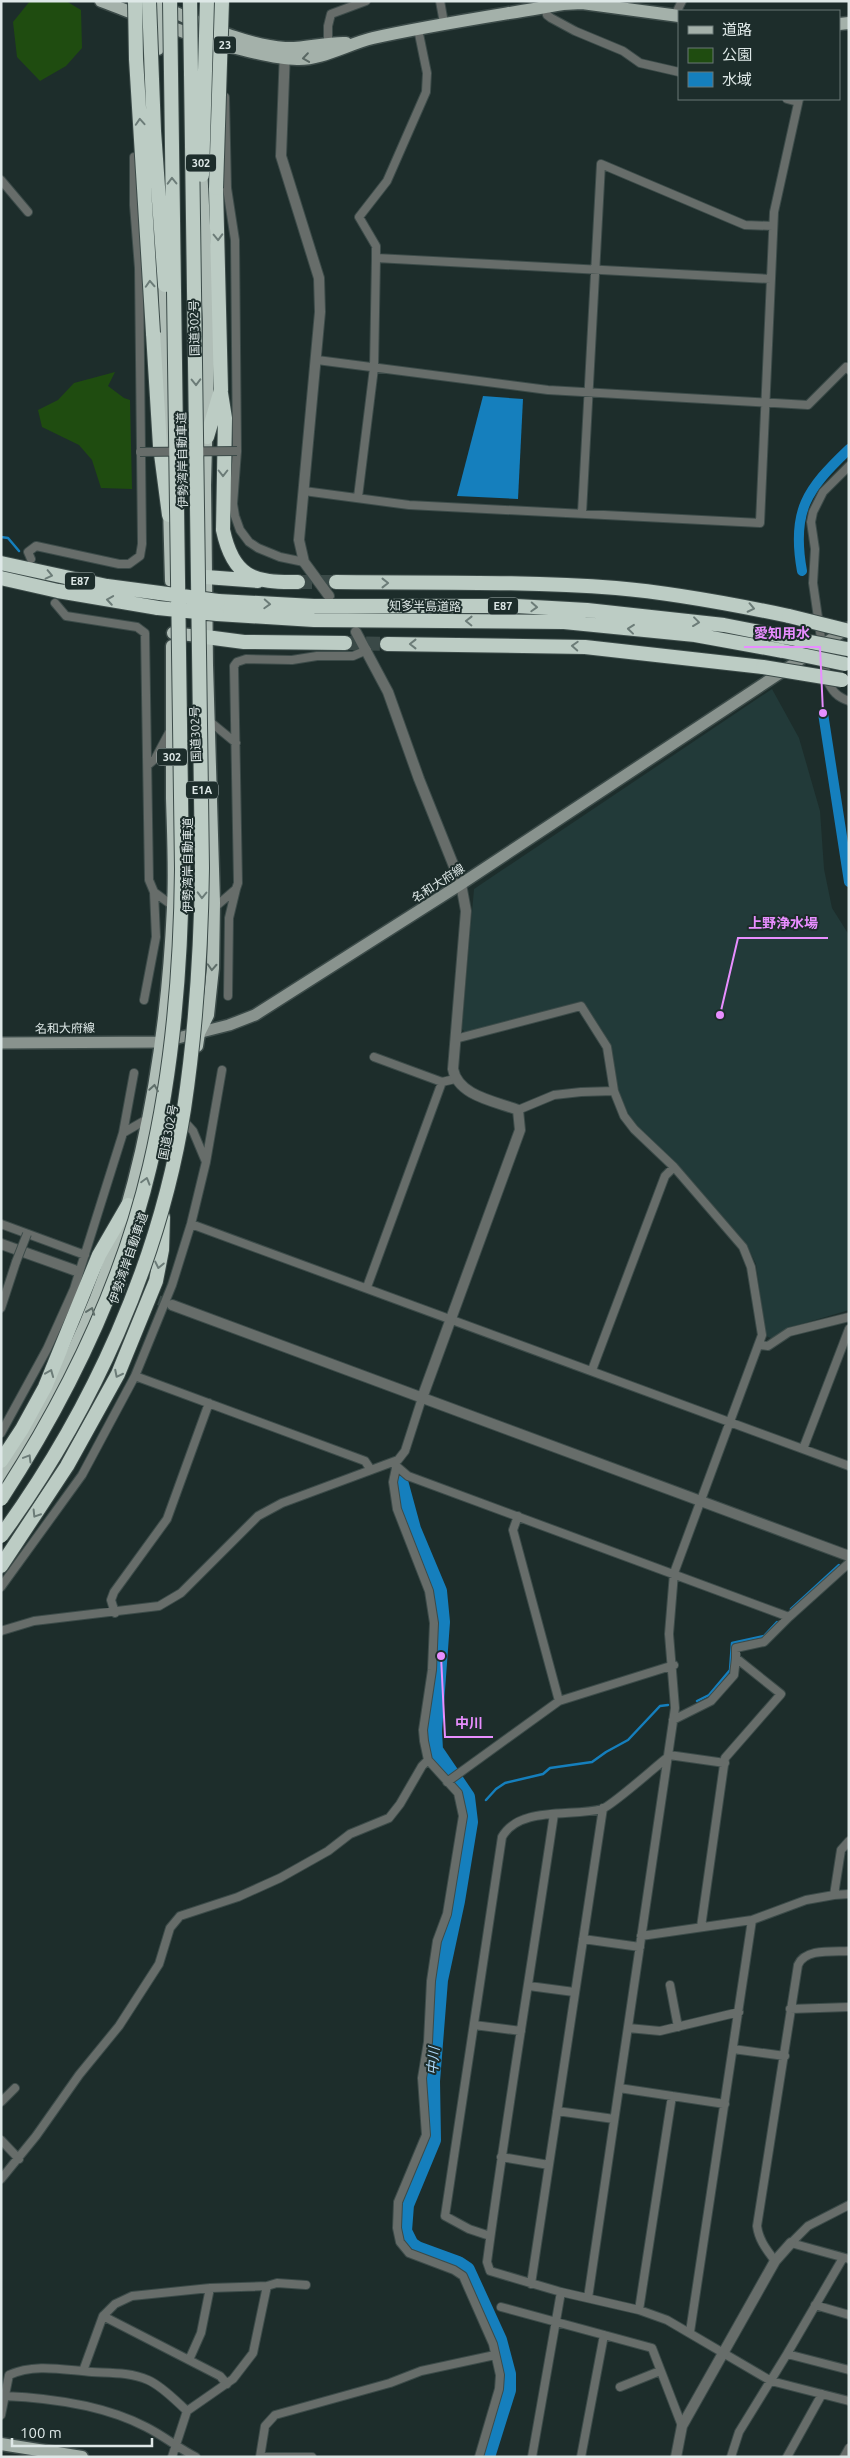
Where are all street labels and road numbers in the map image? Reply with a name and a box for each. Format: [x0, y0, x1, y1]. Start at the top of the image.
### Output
road number: 23 [214, 36, 236, 54]
road number: 302 [186, 154, 216, 172]
street label: 国道302号 [187, 300, 201, 356]
street label: 伊勢湾岸自動車道 [175, 412, 189, 508]
road number: E87 [65, 572, 95, 590]
road number: E87 [488, 598, 518, 614]
street label: 知多半島道路 [389, 599, 461, 613]
street label: 国道302号 [188, 706, 202, 762]
road number: 302 [157, 749, 187, 766]
road number: E1A [186, 782, 218, 798]
street label: 伊勢湾岸自動車道 [181, 817, 194, 913]
street label: 名和大府線 [409, 861, 467, 905]
street label: 名和大府線 [35, 1021, 95, 1035]
street label: 国道302号 [156, 1103, 180, 1161]
street label: 伊勢湾岸自動車道 [106, 1210, 150, 1306]

